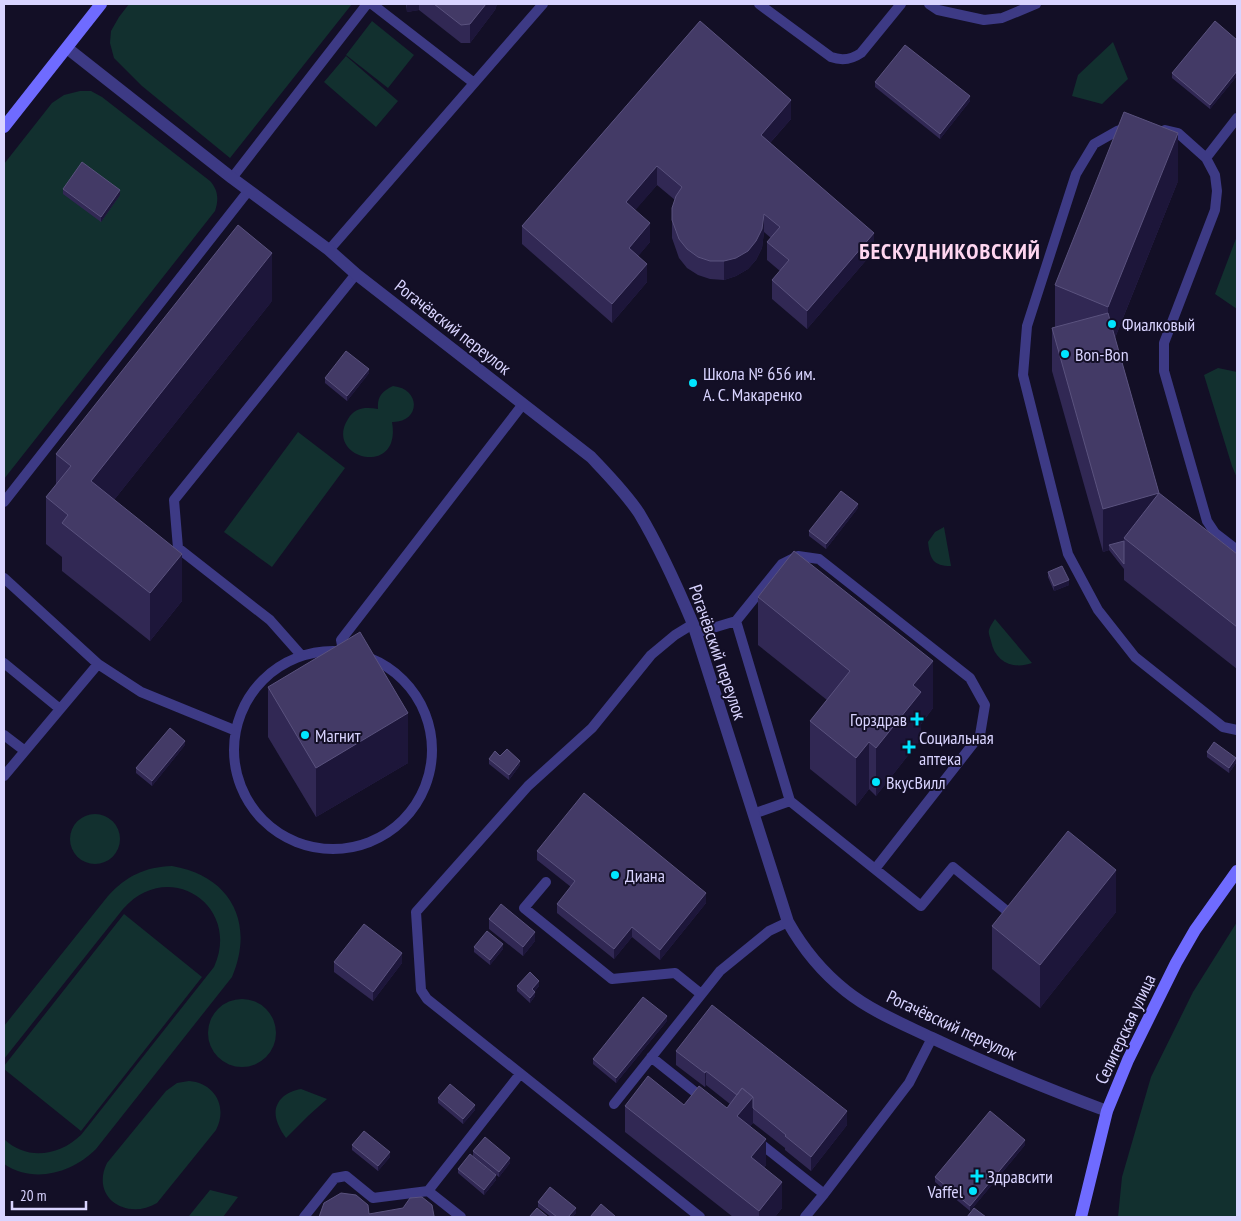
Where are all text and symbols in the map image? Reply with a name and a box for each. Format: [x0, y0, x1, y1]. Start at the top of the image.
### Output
district label: БЕСКУДНИКОВСКИЙ [859, 237, 1041, 265]
street label: Рогачёвский переулок [390, 274, 516, 380]
place label: Фиалковый [1122, 313, 1195, 336]
marker: Фиалковый [1106, 318, 1118, 330]
place label: Bon-Bon [1075, 343, 1129, 366]
marker: Bon-Bon [1059, 348, 1071, 360]
place label: Школа № 656 им. А. С. Макаренко [703, 362, 816, 406]
marker: Школа № 656 им. А. С. Макаренко [687, 377, 699, 389]
street label: Рогачёвский переулок [684, 581, 752, 723]
place label: Горздрав [850, 708, 907, 731]
marker: Горздрав [911, 713, 923, 725]
place label: Магнит [315, 724, 361, 747]
place label: Социальная аптека [919, 726, 994, 770]
marker: Магнит [299, 729, 311, 741]
marker: Социальная аптека [903, 741, 915, 753]
place label: ВкусВилл [886, 771, 946, 794]
marker: ВкусВилл [870, 776, 882, 788]
place label: Диана [625, 864, 665, 887]
marker: Диана [609, 869, 621, 881]
street label: Селигерская улица [1089, 970, 1161, 1088]
street label: Рогачёвский переулок [883, 985, 1021, 1065]
place label: Здравсити [987, 1165, 1053, 1188]
marker: Здравсити [971, 1170, 983, 1182]
scale bar [12, 1178, 86, 1210]
place label: Vaffel [926, 1180, 964, 1203]
marker: Vaffel [967, 1185, 979, 1197]
text: 20 m [20, 1186, 46, 1205]

